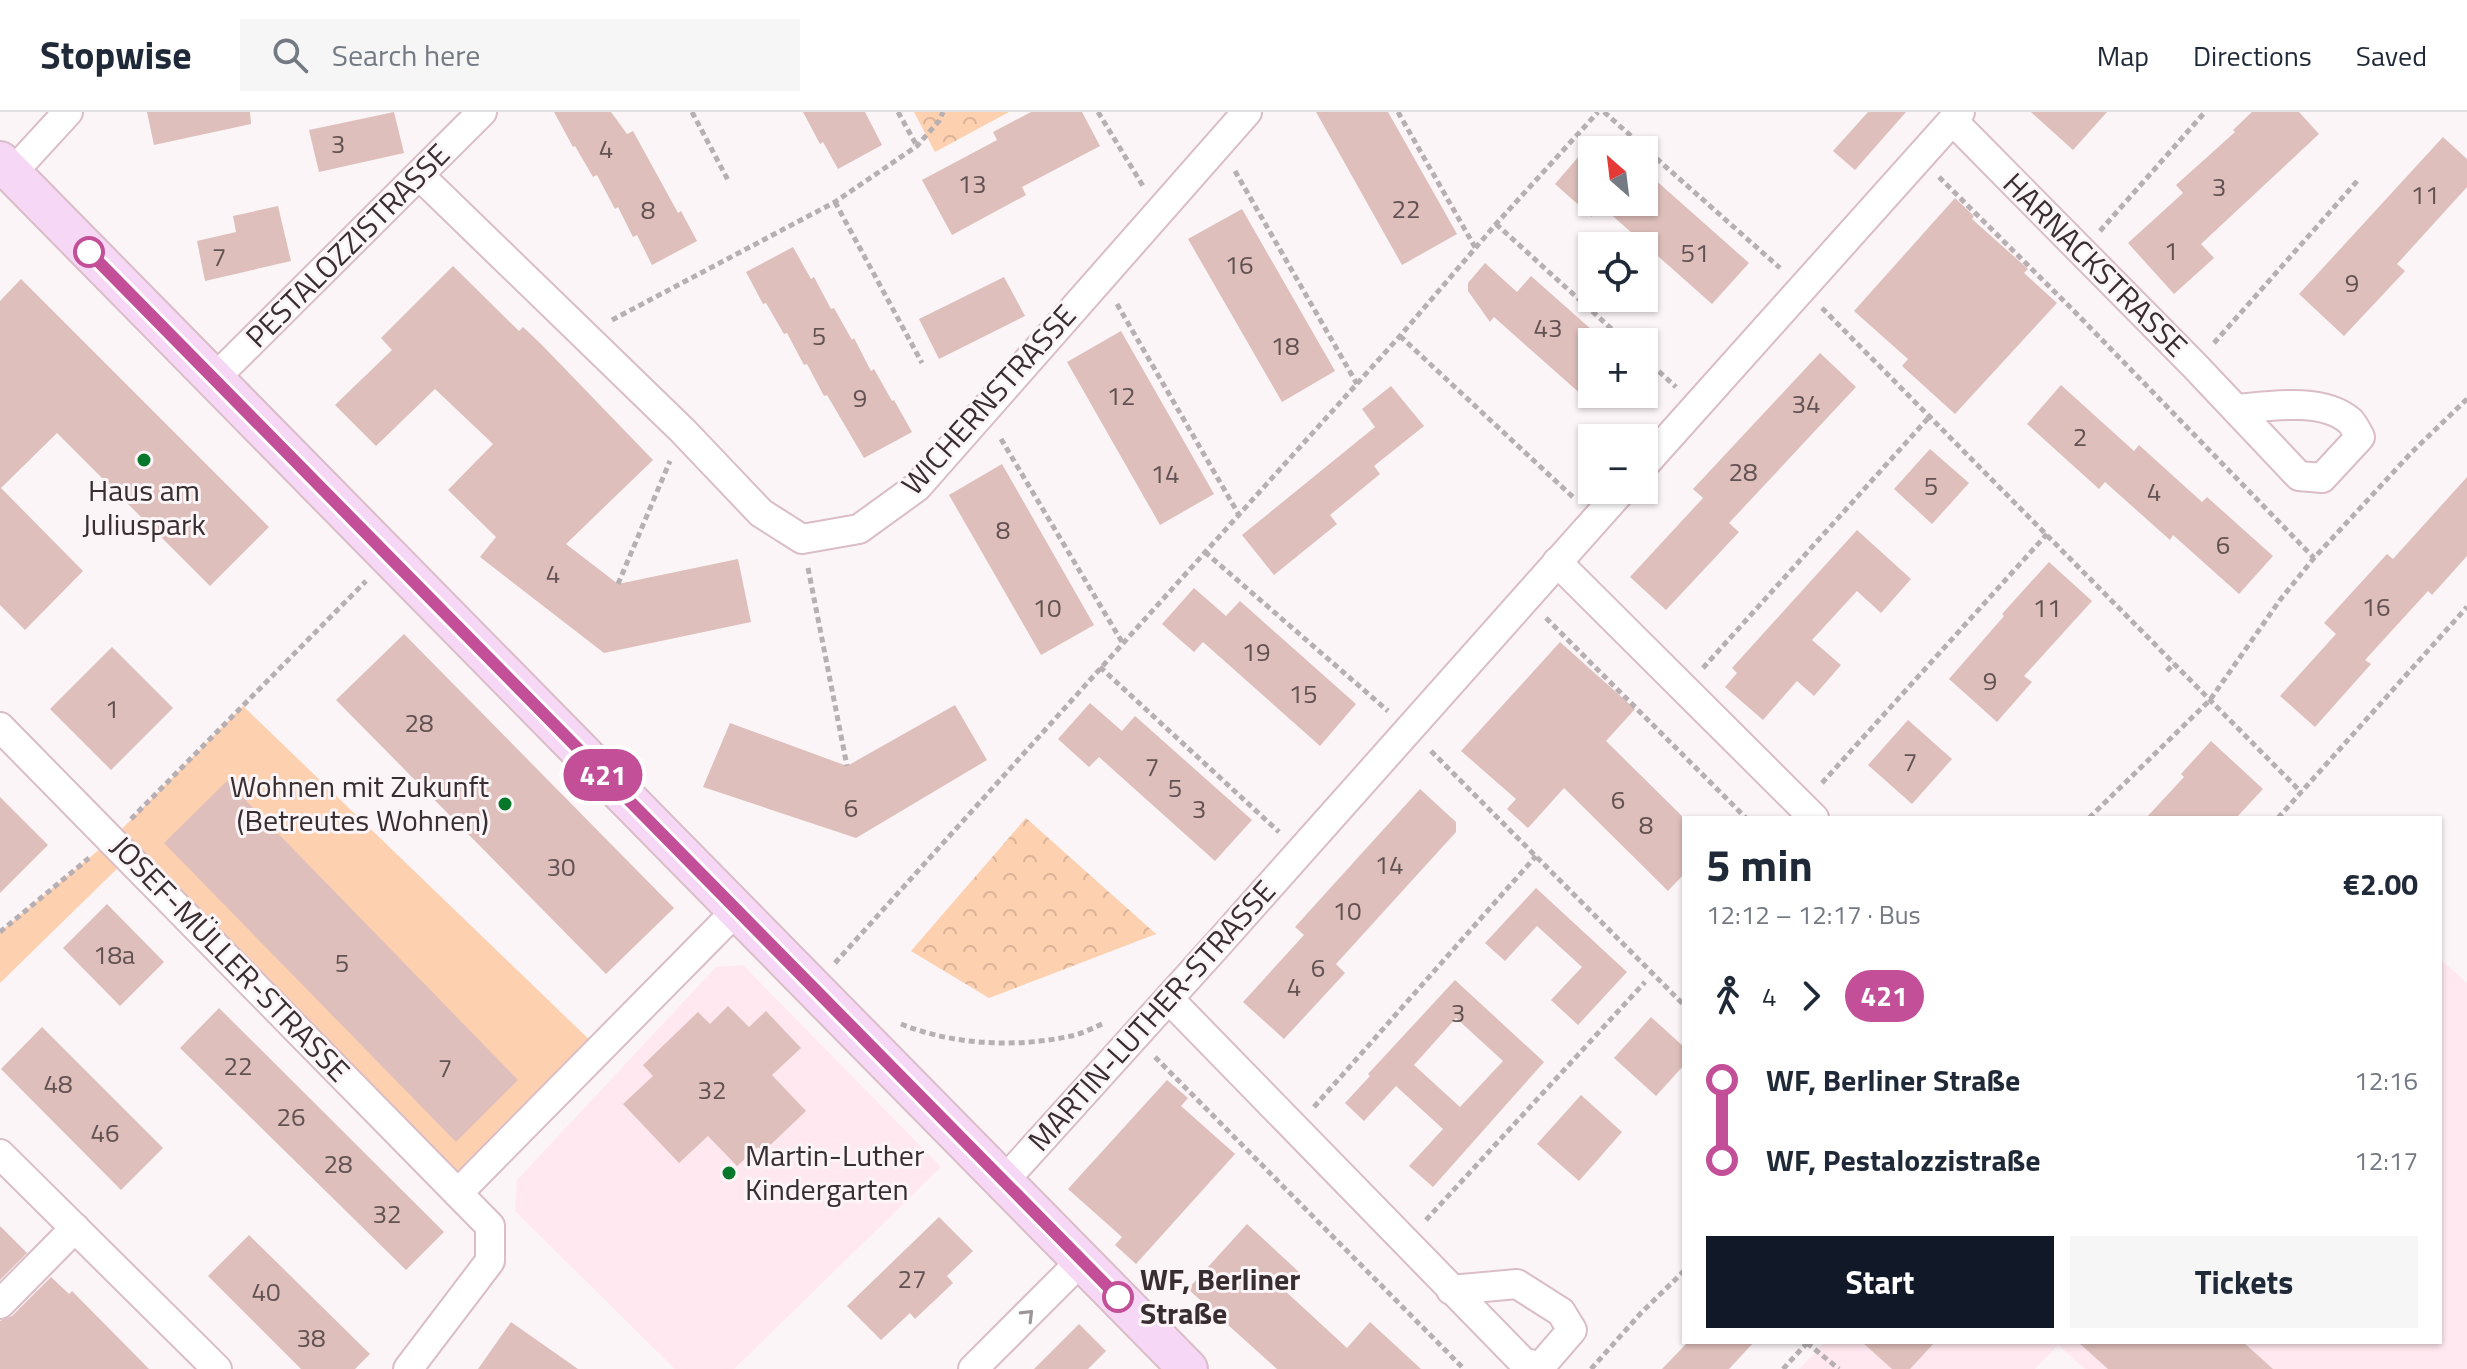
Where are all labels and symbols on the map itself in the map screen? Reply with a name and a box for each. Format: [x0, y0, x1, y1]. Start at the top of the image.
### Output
house number: 3 [331, 124, 345, 163]
house number: 4 [599, 129, 613, 168]
street label: PESTALOZZISTRASSE [235, 133, 460, 358]
north arrow [1578, 136, 1658, 216]
street label: HARNACKSTRASSE [1993, 161, 2199, 367]
house number: 13 [957, 164, 987, 203]
house number: 3 [2212, 167, 2226, 206]
house number: 11 [2410, 175, 2440, 214]
house number: 22 [1391, 189, 1421, 228]
house number: 8 [641, 190, 655, 229]
house number: 1 [2164, 231, 2178, 270]
house number: 51 [1680, 233, 1710, 272]
unlabelled marker [74, 237, 104, 267]
house number: 7 [212, 237, 226, 276]
house number: 16 [1224, 245, 1254, 284]
house number: 9 [2345, 263, 2359, 302]
street label: WICHERNSTRASSE [890, 294, 1087, 505]
house number: 43 [1533, 308, 1563, 347]
house number: 5 [812, 316, 826, 355]
house number: 18 [1270, 326, 1300, 365]
house number: 12 [1106, 376, 1136, 415]
house number: 9 [853, 378, 867, 417]
house number: 34 [1791, 384, 1821, 423]
house number: 2 [2073, 417, 2087, 456]
marker: Haus am Juliuspark [135, 451, 153, 469]
house number: 28 [1728, 452, 1758, 491]
house number: 14 [1150, 454, 1180, 493]
house number: 5 [1924, 466, 1938, 505]
place label: Haus am Juliuspark [82, 467, 206, 547]
house number: 4 [2147, 472, 2161, 511]
house number: 8 [996, 510, 1010, 549]
house number: 6 [2216, 525, 2230, 564]
house number: 4 [546, 554, 560, 593]
house number: 16 [2361, 587, 2391, 626]
house number: 10 [1032, 588, 1062, 627]
house number: 11 [2032, 588, 2062, 627]
house number: 19 [1241, 632, 1271, 671]
house number: 9 [1983, 661, 1997, 700]
house number: 15 [1288, 674, 1318, 713]
house number: 1 [105, 689, 119, 728]
house number: 28 [404, 703, 434, 742]
house number: 7 [1903, 742, 1917, 781]
house number: 7 [1145, 747, 1159, 786]
line badge: 421 [557, 749, 649, 801]
place label: Wohnen mit Zukunft (Betreutes Wohnen) [230, 763, 489, 843]
house number: 5 [1168, 768, 1182, 807]
house number: 6 [1611, 780, 1625, 819]
house number: 6 [844, 788, 858, 827]
house number: 3 [1192, 789, 1206, 828]
marker: Wohnen mit Zukunft (Betreutes Wohnen) [496, 795, 514, 813]
house number: 8 [1639, 805, 1653, 844]
street label: JOSEF-MÜLLER-STRASSE [100, 825, 361, 1092]
house number: 14 [1374, 845, 1404, 884]
house number: 30 [546, 847, 576, 886]
street label: MARTIN-LUTHER-STRASSE [1017, 869, 1286, 1161]
house number: 10 [1332, 891, 1362, 930]
house number: 18a [93, 935, 135, 974]
house number: 5 [335, 943, 349, 982]
house number: 6 [1311, 948, 1325, 987]
house number: 4 [1287, 967, 1301, 1006]
house number: 3 [1451, 993, 1465, 1032]
house number: 22 [223, 1046, 253, 1085]
house number: 7 [438, 1048, 452, 1087]
house number: 48 [43, 1064, 73, 1103]
house number: 32 [697, 1070, 727, 1109]
house number: 26 [276, 1097, 306, 1136]
house number: 46 [90, 1113, 120, 1152]
place label: Martin-Luther Kindergarten [745, 1132, 924, 1212]
house number: 28 [323, 1144, 353, 1183]
marker: Martin-Luther Kindergarten [720, 1164, 738, 1182]
house number: 32 [372, 1194, 402, 1233]
place label: WF, Berliner Straße [1140, 1256, 1300, 1336]
house number: 27 [897, 1259, 927, 1298]
house number: 40 [251, 1272, 281, 1311]
marker: WF, Berliner Straße [1103, 1282, 1133, 1312]
one-way arrow [1019, 1310, 1033, 1324]
house number: 38 [296, 1318, 326, 1357]

